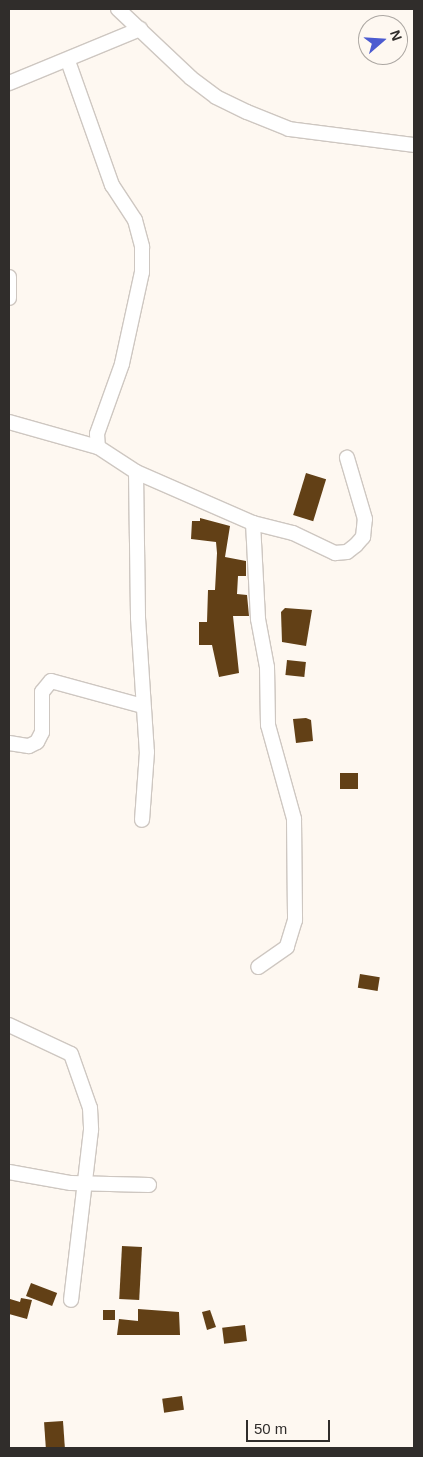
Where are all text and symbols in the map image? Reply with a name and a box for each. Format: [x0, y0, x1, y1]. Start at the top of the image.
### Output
north arrow [358, 15, 408, 65]
text: N [387, 28, 405, 43]
scale bar [248, 1410, 332, 1442]
text: 50 m [254, 1420, 287, 1437]

